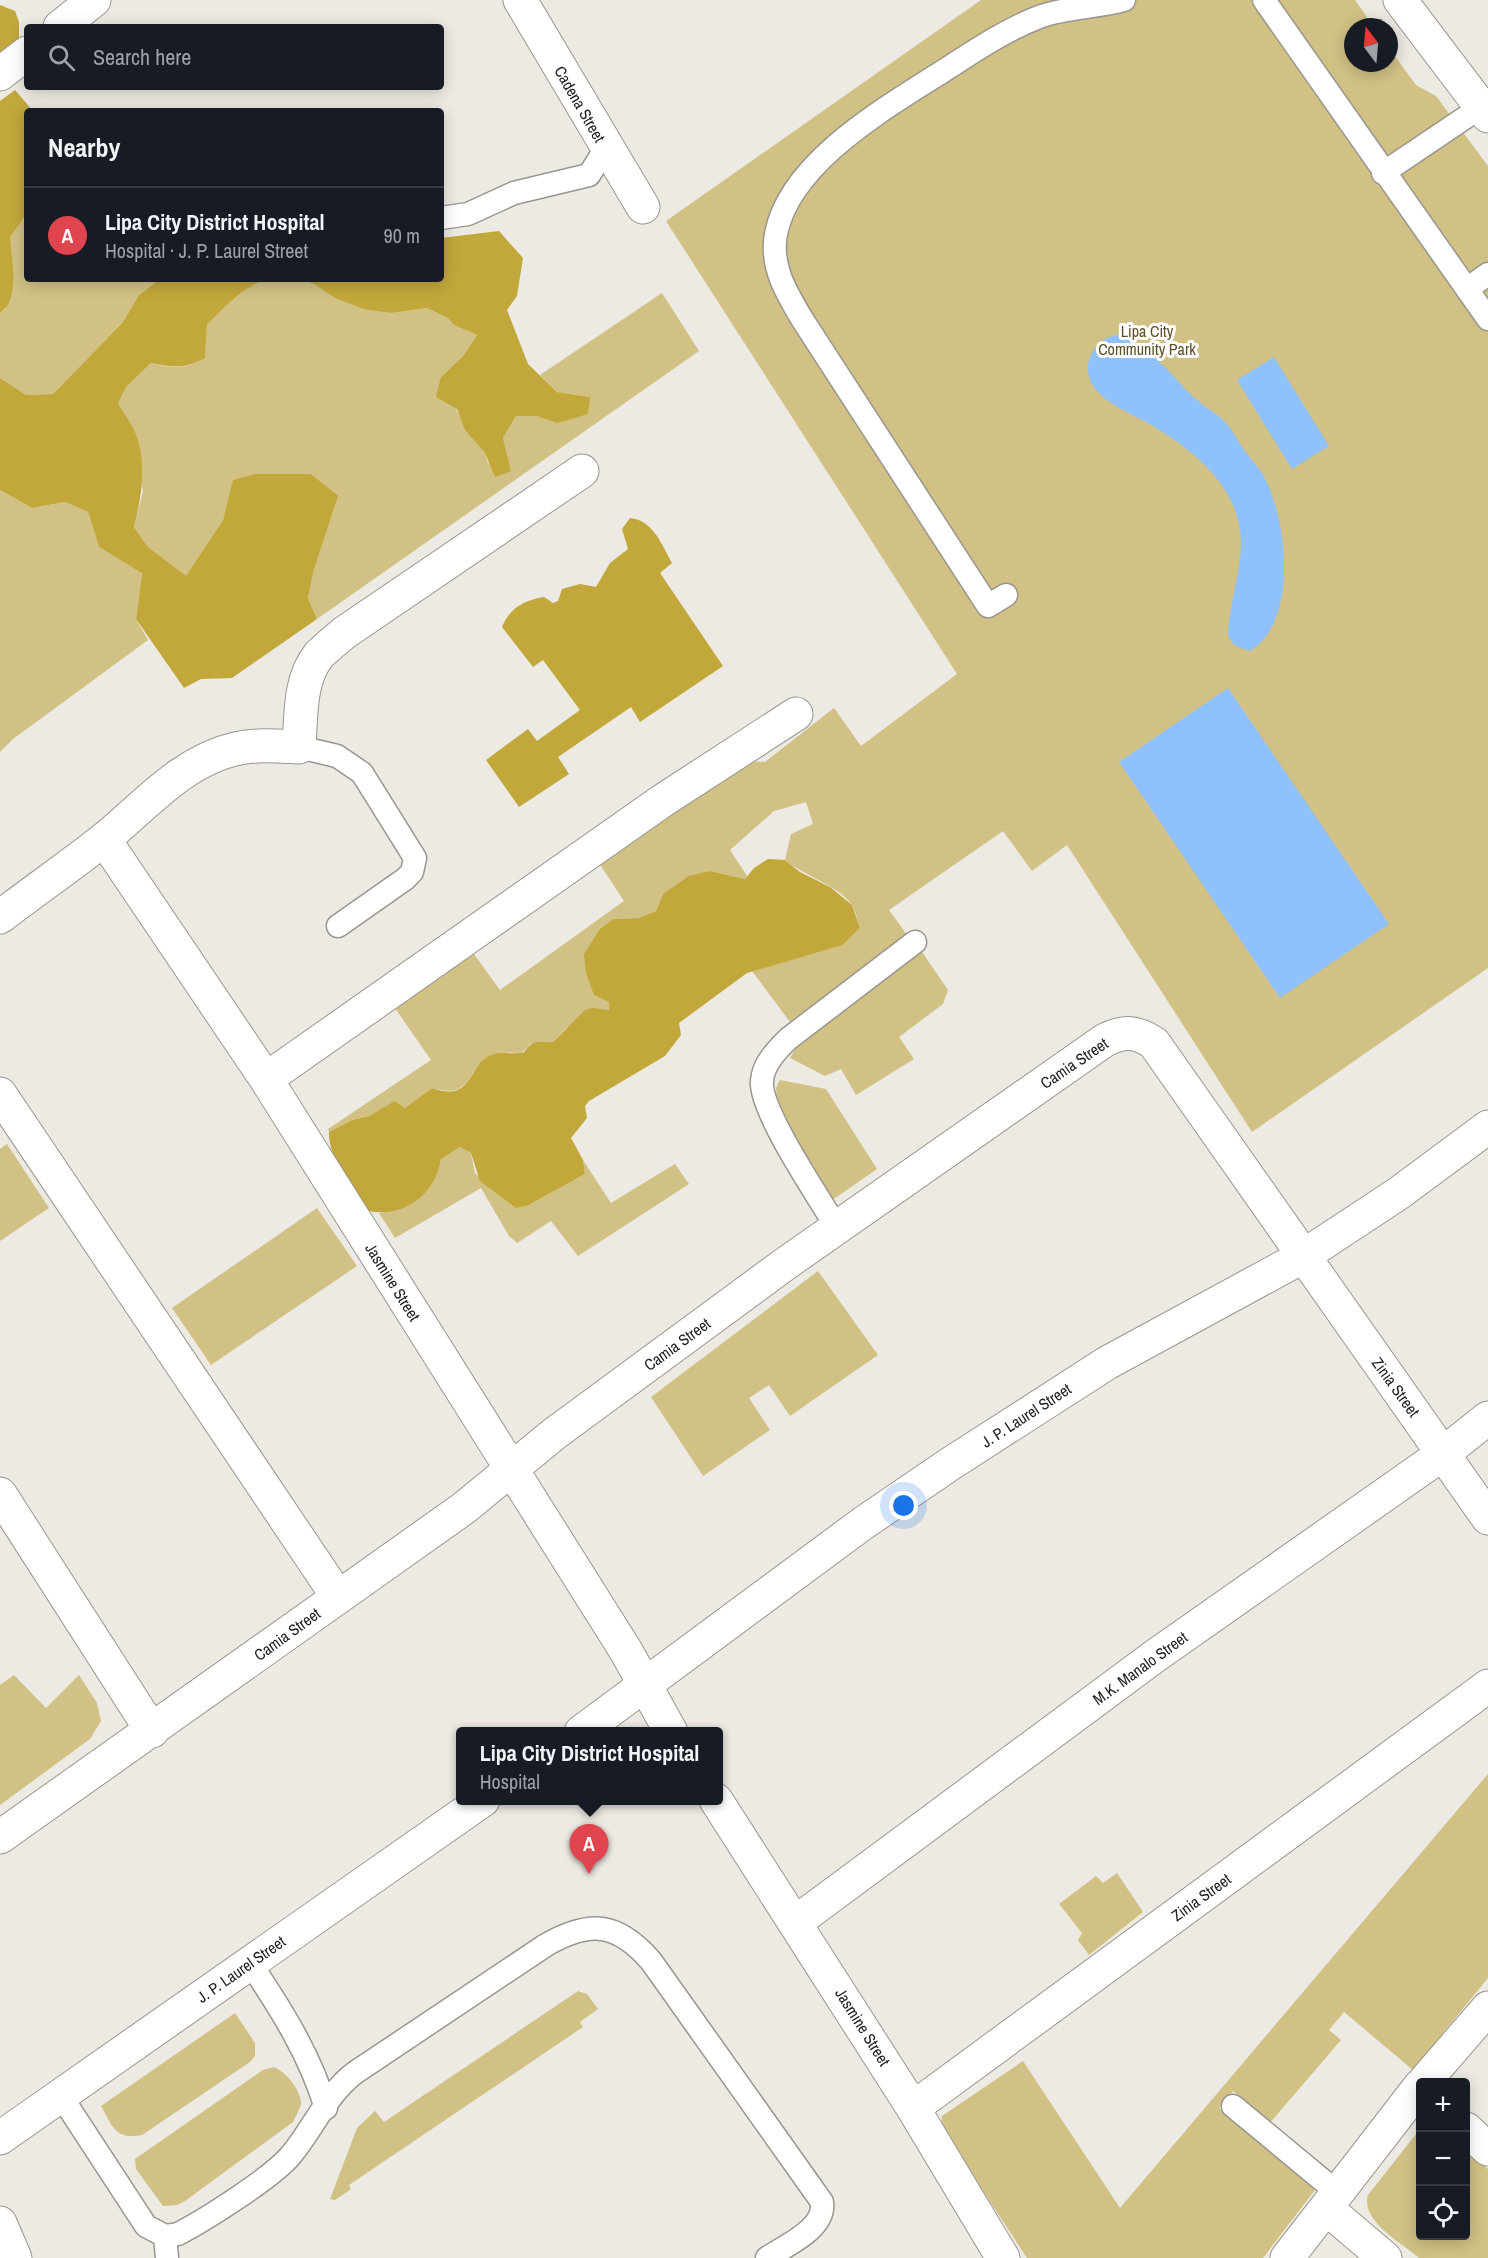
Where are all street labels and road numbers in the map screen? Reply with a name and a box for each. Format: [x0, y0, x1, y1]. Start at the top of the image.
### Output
street label: Cadena Street [549, 62, 611, 146]
street label: Camia Street [1036, 1032, 1112, 1094]
street label: Jasmine Street [360, 1239, 426, 1326]
street label: Camia Street [639, 1312, 715, 1376]
street label: Zinia Street [1367, 1353, 1425, 1421]
street label: J. P. Laurel Street [977, 1377, 1076, 1452]
street label: Camia Street [249, 1602, 325, 1666]
street label: M.K. Manalo Street [1088, 1626, 1192, 1710]
street label: Zinia Street [1167, 1868, 1235, 1926]
street label: J. P. Laurel Street [192, 1930, 290, 2008]
street label: Jasmine Street [830, 1984, 896, 2071]

